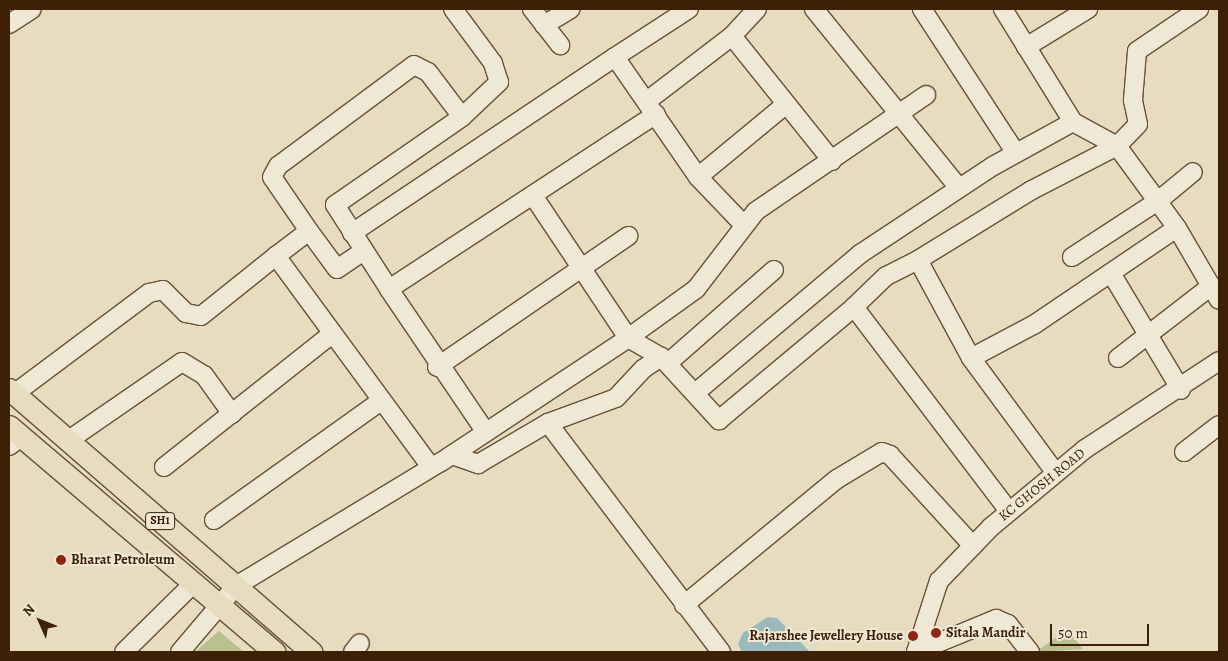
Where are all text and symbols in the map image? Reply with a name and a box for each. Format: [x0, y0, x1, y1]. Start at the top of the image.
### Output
street label: KC GHOSH ROAD [995, 445, 1089, 525]
road number: SH1 [145, 512, 175, 530]
place label: Bharat Petroleum [71, 552, 175, 568]
marker: Bharat Petroleum [55, 554, 67, 566]
north arrow [15, 596, 65, 646]
text: N [18, 600, 39, 621]
scale bar [1053, 614, 1152, 646]
text: 50 m [1058, 623, 1088, 643]
place label: Sitala Mandir [946, 625, 1025, 641]
marker: Sitala Mandir [930, 627, 942, 639]
place label: Rajarshee Jewellery House [749, 628, 903, 644]
marker: Rajarshee Jewellery House [907, 630, 919, 642]

